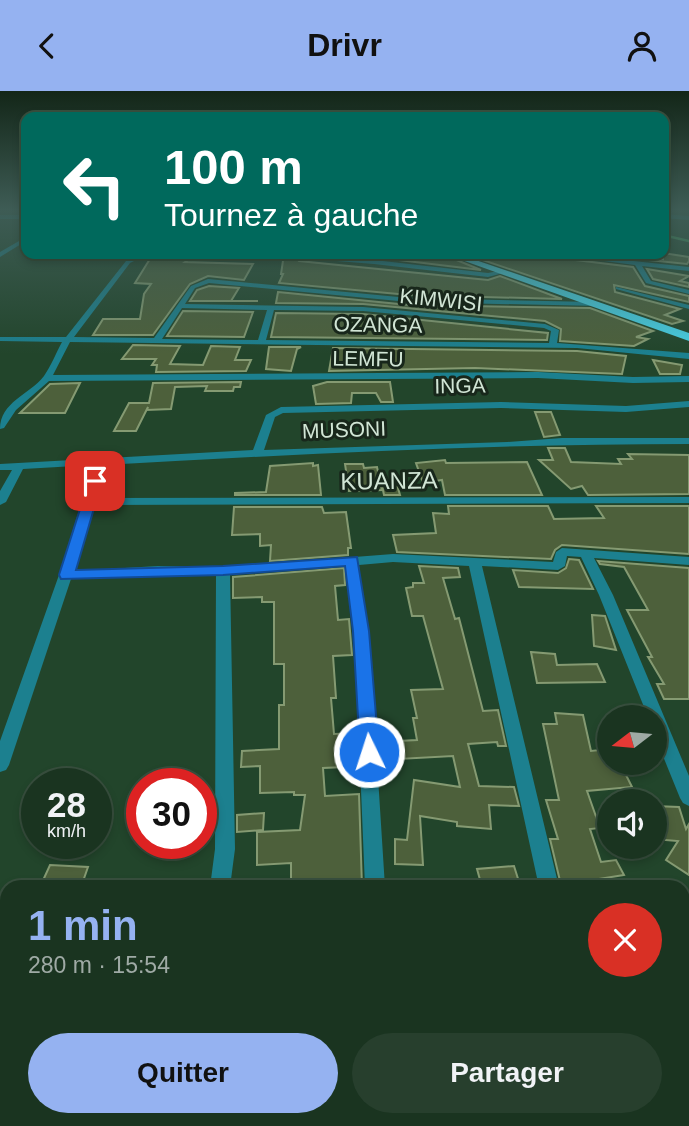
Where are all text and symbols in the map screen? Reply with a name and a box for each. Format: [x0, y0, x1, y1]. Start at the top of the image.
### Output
icon: back [28, 27, 66, 65]
text: Drivr [307, 27, 382, 63]
icon: person [623, 27, 661, 65]
icon: left [49, 140, 140, 231]
text: 100 m [164, 140, 303, 194]
text: Tournez à gauche [164, 197, 418, 233]
street label: KIMWISI [399, 284, 483, 315]
street label: OZANGA [333, 312, 423, 337]
street label: LEMFU [332, 346, 404, 371]
street label: INGA [434, 374, 486, 397]
street label: MUSONI [302, 417, 386, 442]
pin [65, 451, 125, 511]
icon: arrive [76, 462, 114, 500]
street label: KUANZA [340, 466, 438, 495]
north arrow [597, 705, 667, 775]
map controls [597, 705, 667, 859]
position arrow [332, 715, 406, 789]
speed limit sign: 30 [126, 768, 217, 859]
text: 28 [47, 785, 86, 824]
button: sound [597, 789, 667, 859]
text: km/h [47, 821, 86, 841]
text: 1 min [28, 902, 138, 949]
button: close [588, 903, 662, 977]
text: 280 m · 15:54 [28, 952, 170, 978]
button: Quitter [28, 1033, 338, 1113]
button: Partager [352, 1033, 662, 1113]

